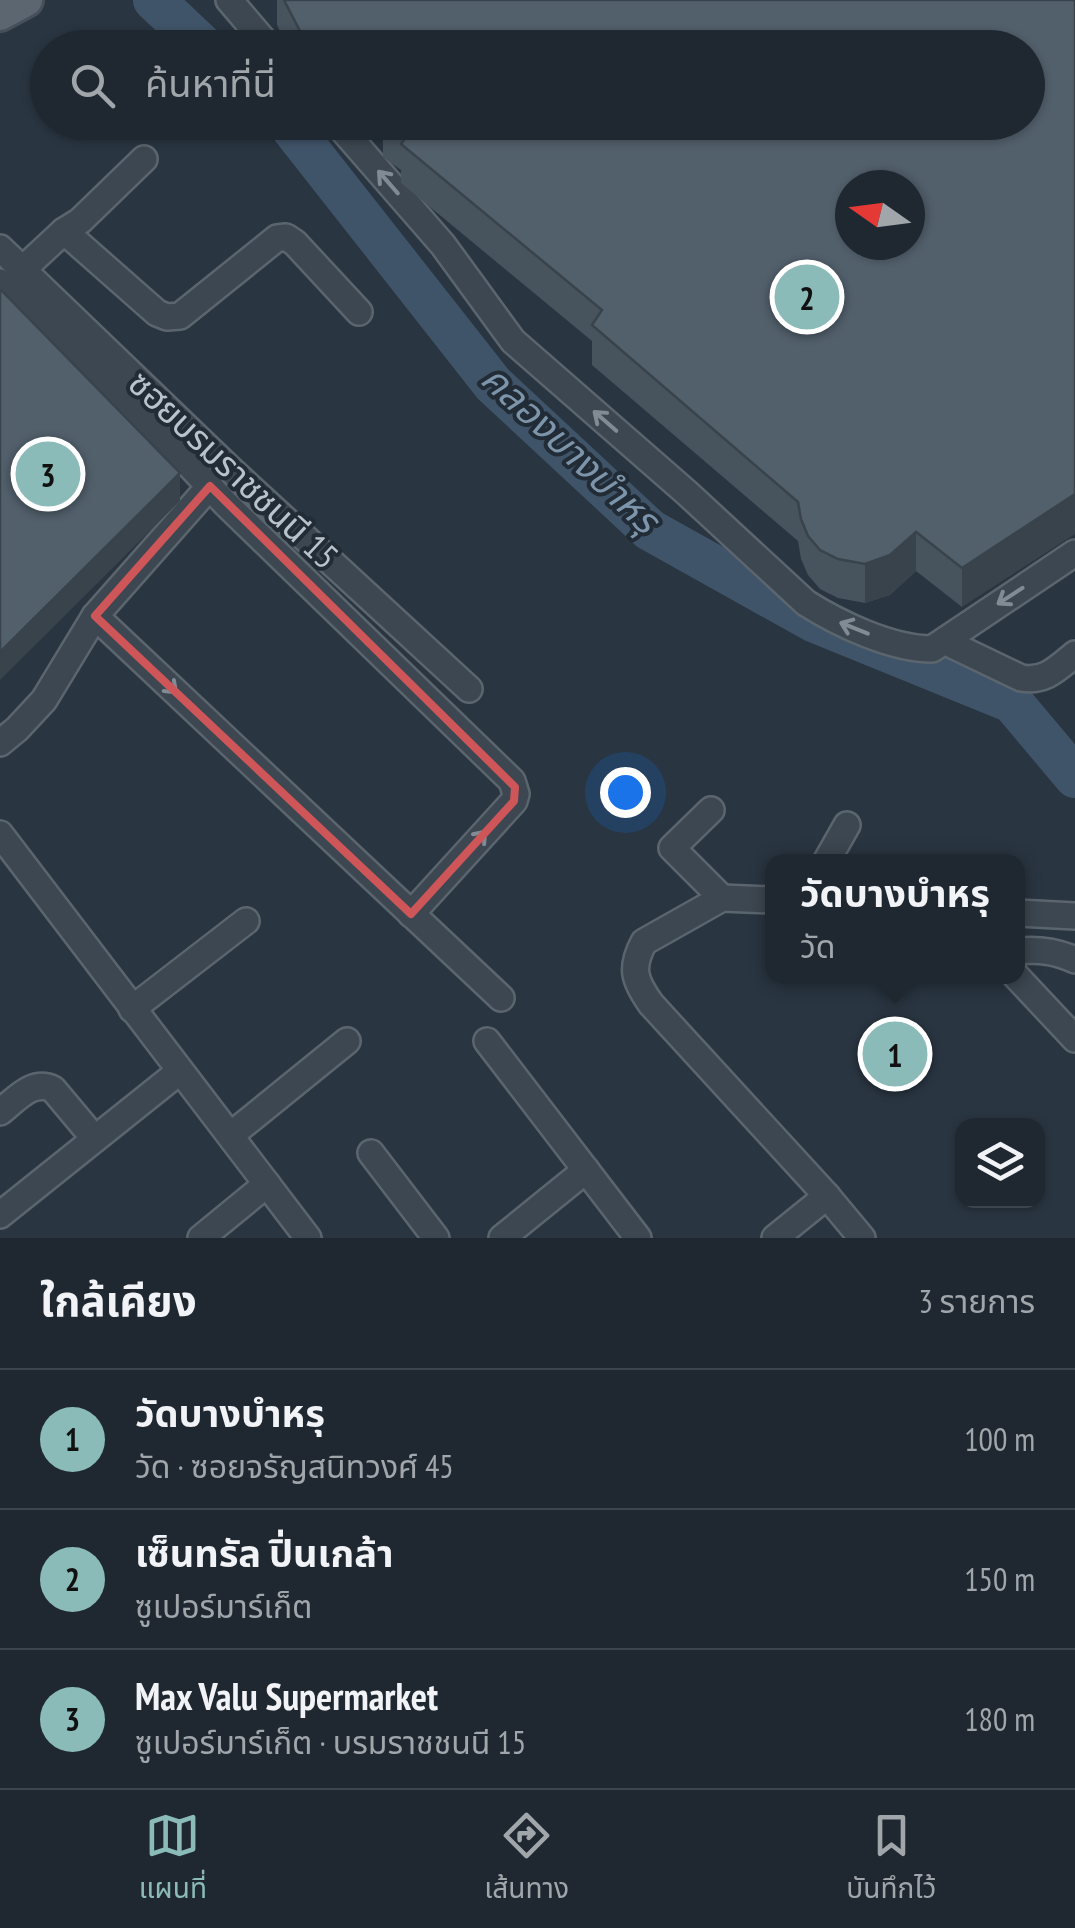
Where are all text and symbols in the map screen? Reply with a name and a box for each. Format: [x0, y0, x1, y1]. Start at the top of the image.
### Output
search box [30, 30, 1045, 140]
icon: search [65, 58, 120, 113]
text: ค้นหาที่นี่ [145, 58, 276, 107]
one-way arrow [376, 170, 399, 195]
north arrow [835, 170, 925, 260]
pin: 2 [774, 260, 840, 334]
water label: คลองบางบำหรุ [472, 353, 672, 544]
street label: ซฮยบรมราชชนนี 15 [119, 360, 349, 579]
one-way arrow [593, 410, 618, 433]
pin: 3 [15, 436, 80, 512]
one-way arrow [996, 586, 1024, 607]
one-way arrow [839, 617, 870, 635]
one-way arrow [153, 671, 178, 694]
your location [600, 767, 651, 818]
one-way arrow [465, 830, 488, 855]
popup [765, 854, 1025, 984]
text: วัดบางบำหรุ [800, 868, 990, 917]
text: วัด [800, 925, 836, 967]
pin: 1 [862, 1016, 928, 1092]
map controls [955, 1118, 1045, 1208]
button: layers [955, 1118, 1045, 1208]
text: ใกล้เคียง [40, 1273, 197, 1328]
text: 3 รายการ [918, 1280, 1035, 1322]
text: วัดบางบำหรุ [135, 1388, 325, 1437]
text: 1 [65, 1418, 80, 1460]
text: 100 m [964, 1418, 1035, 1460]
text: วัด · ซอยจรัญสนิทวงศ์ 45 [135, 1445, 454, 1487]
text: เซ็นทรัล ปิ่นเกล้า [135, 1528, 394, 1577]
text: 2 [65, 1558, 80, 1600]
text: 150 m [964, 1558, 1035, 1600]
text: ซูเปอร์มาร์เก็ต [135, 1585, 312, 1627]
text: Max Valu Supermarket [135, 1671, 438, 1720]
text: 3 [65, 1698, 80, 1740]
text: 180 m [964, 1698, 1035, 1740]
text: ซูเปอร์มาร์เก็ต · บรมราชชนนี 15 [135, 1721, 526, 1763]
tab: แผนที่ [139, 1808, 207, 1911]
tab: เส้นทาง [484, 1808, 569, 1911]
tab: บันทึกไว้ [846, 1808, 936, 1911]

